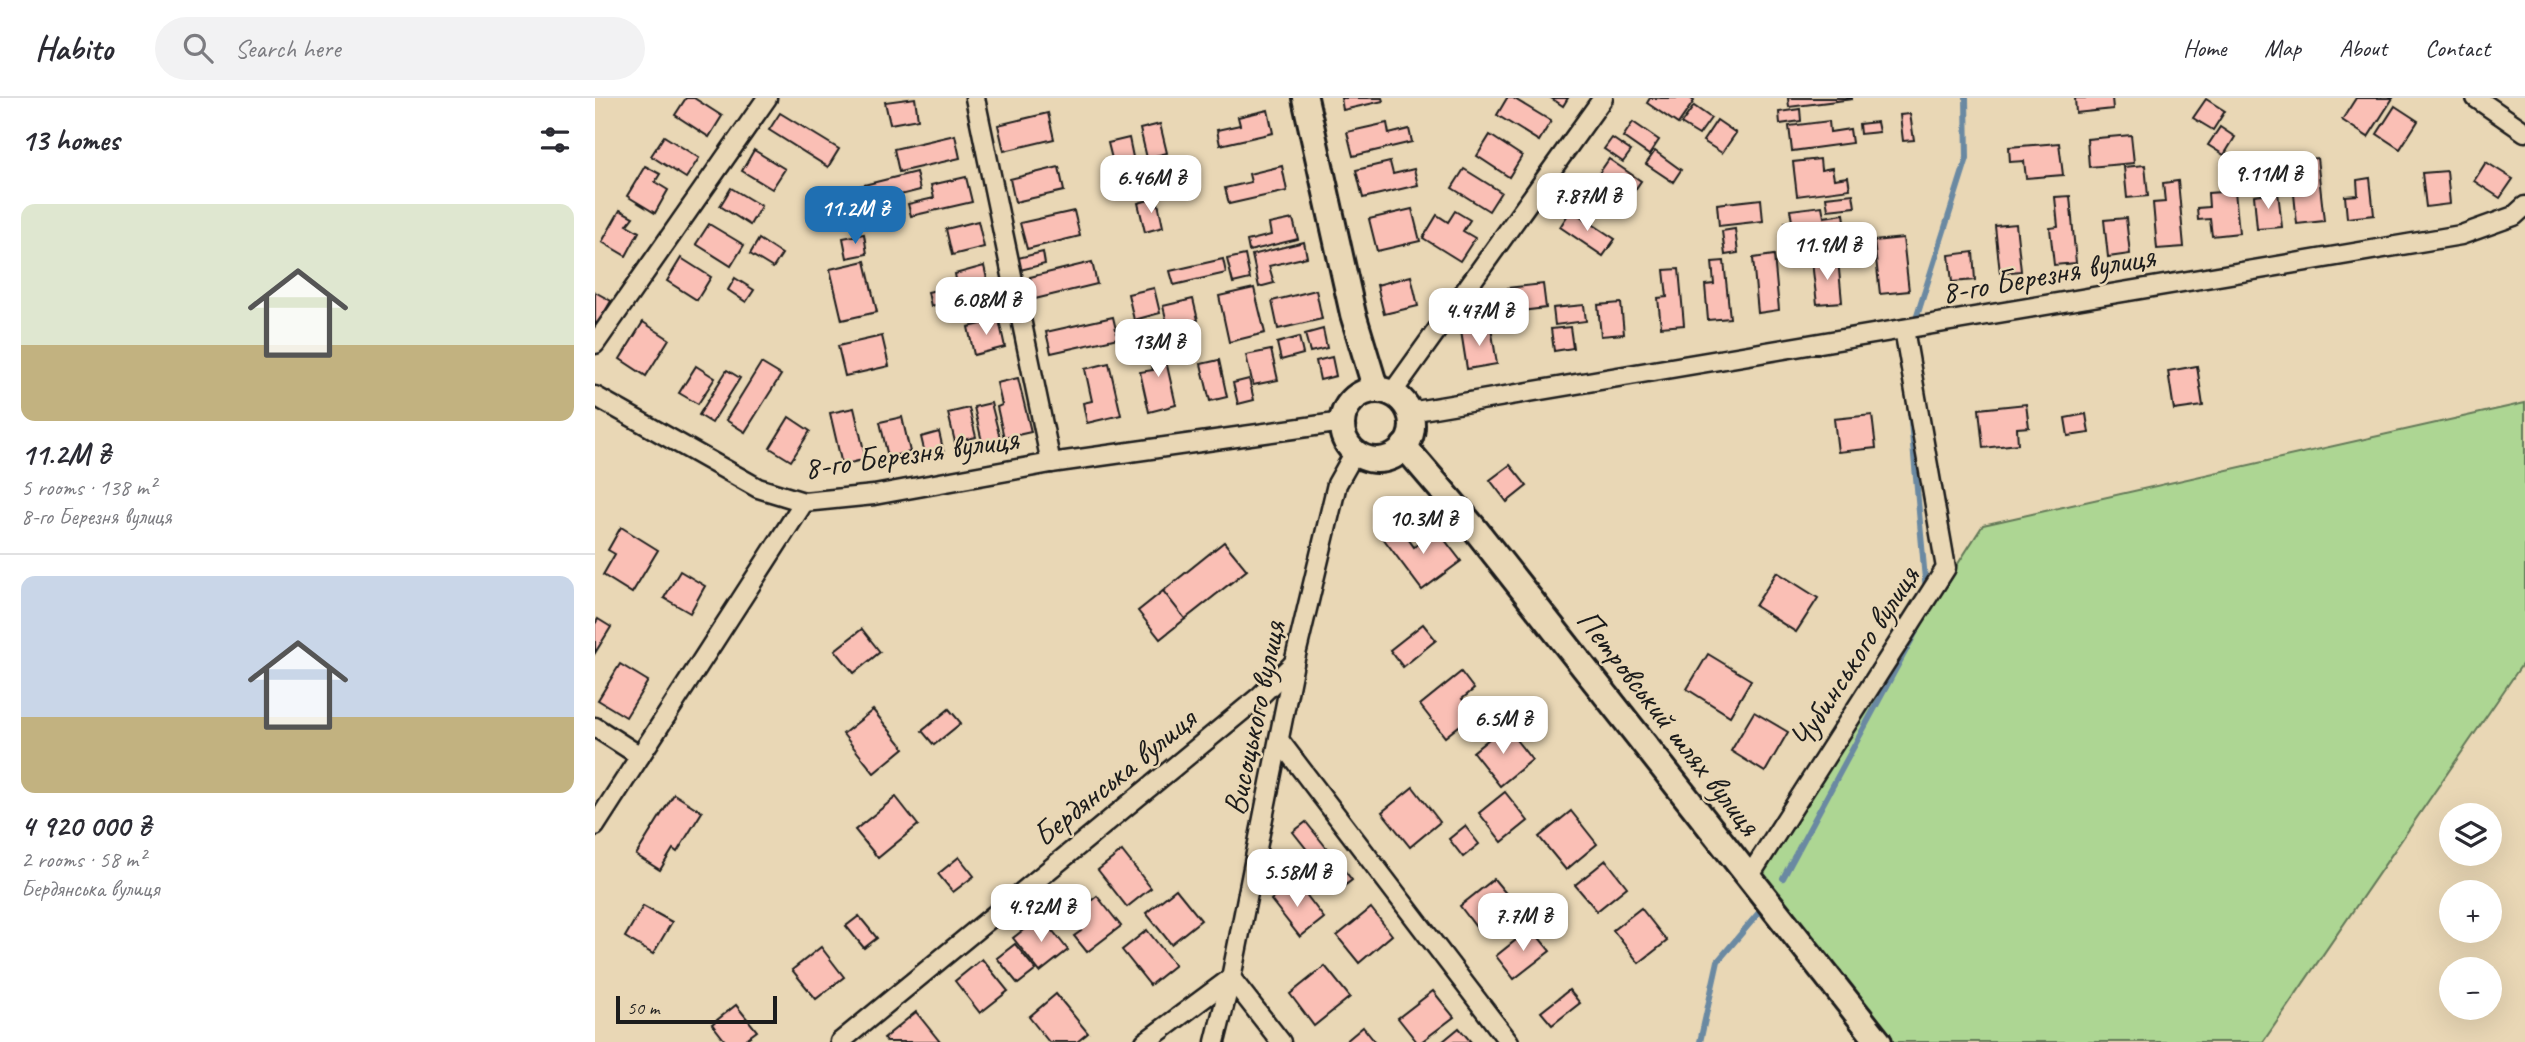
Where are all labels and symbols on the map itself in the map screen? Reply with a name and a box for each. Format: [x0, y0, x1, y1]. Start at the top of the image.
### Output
pin: 9.11M ₴ [2203, 152, 2333, 211]
pin: 6.46M ₴ [1086, 156, 1216, 215]
pin: 7.87M ₴ [1522, 174, 1652, 233]
pin: 11.2M ₴ [790, 186, 920, 246]
pin: 11.9M ₴ [1762, 222, 1892, 282]
street label: 8-го Березня вулиця [1938, 234, 2159, 313]
pin: 6.08M ₴ [921, 278, 1051, 337]
pin: 4.47M ₴ [1414, 288, 1544, 348]
pin: 13M ₴ [1109, 320, 1207, 379]
street label: 8-го Березня вулиця [801, 417, 1022, 489]
pin: 10.3M ₴ [1358, 496, 1488, 556]
street label: Чубинського вулиця [1779, 557, 1929, 756]
street label: Петровський шлях вулиця [1567, 600, 1771, 845]
street label: Висоцького вулиця [1213, 616, 1295, 819]
pin: 6.5M ₴ [1446, 696, 1560, 756]
street label: Бердянська вулиця [1024, 697, 1206, 856]
pin: 5.58M ₴ [1232, 850, 1362, 909]
pin: 4.92M ₴ [976, 884, 1106, 944]
pin: 7.7M ₴ [1466, 894, 1580, 953]
scale bar [616, 993, 777, 1025]

